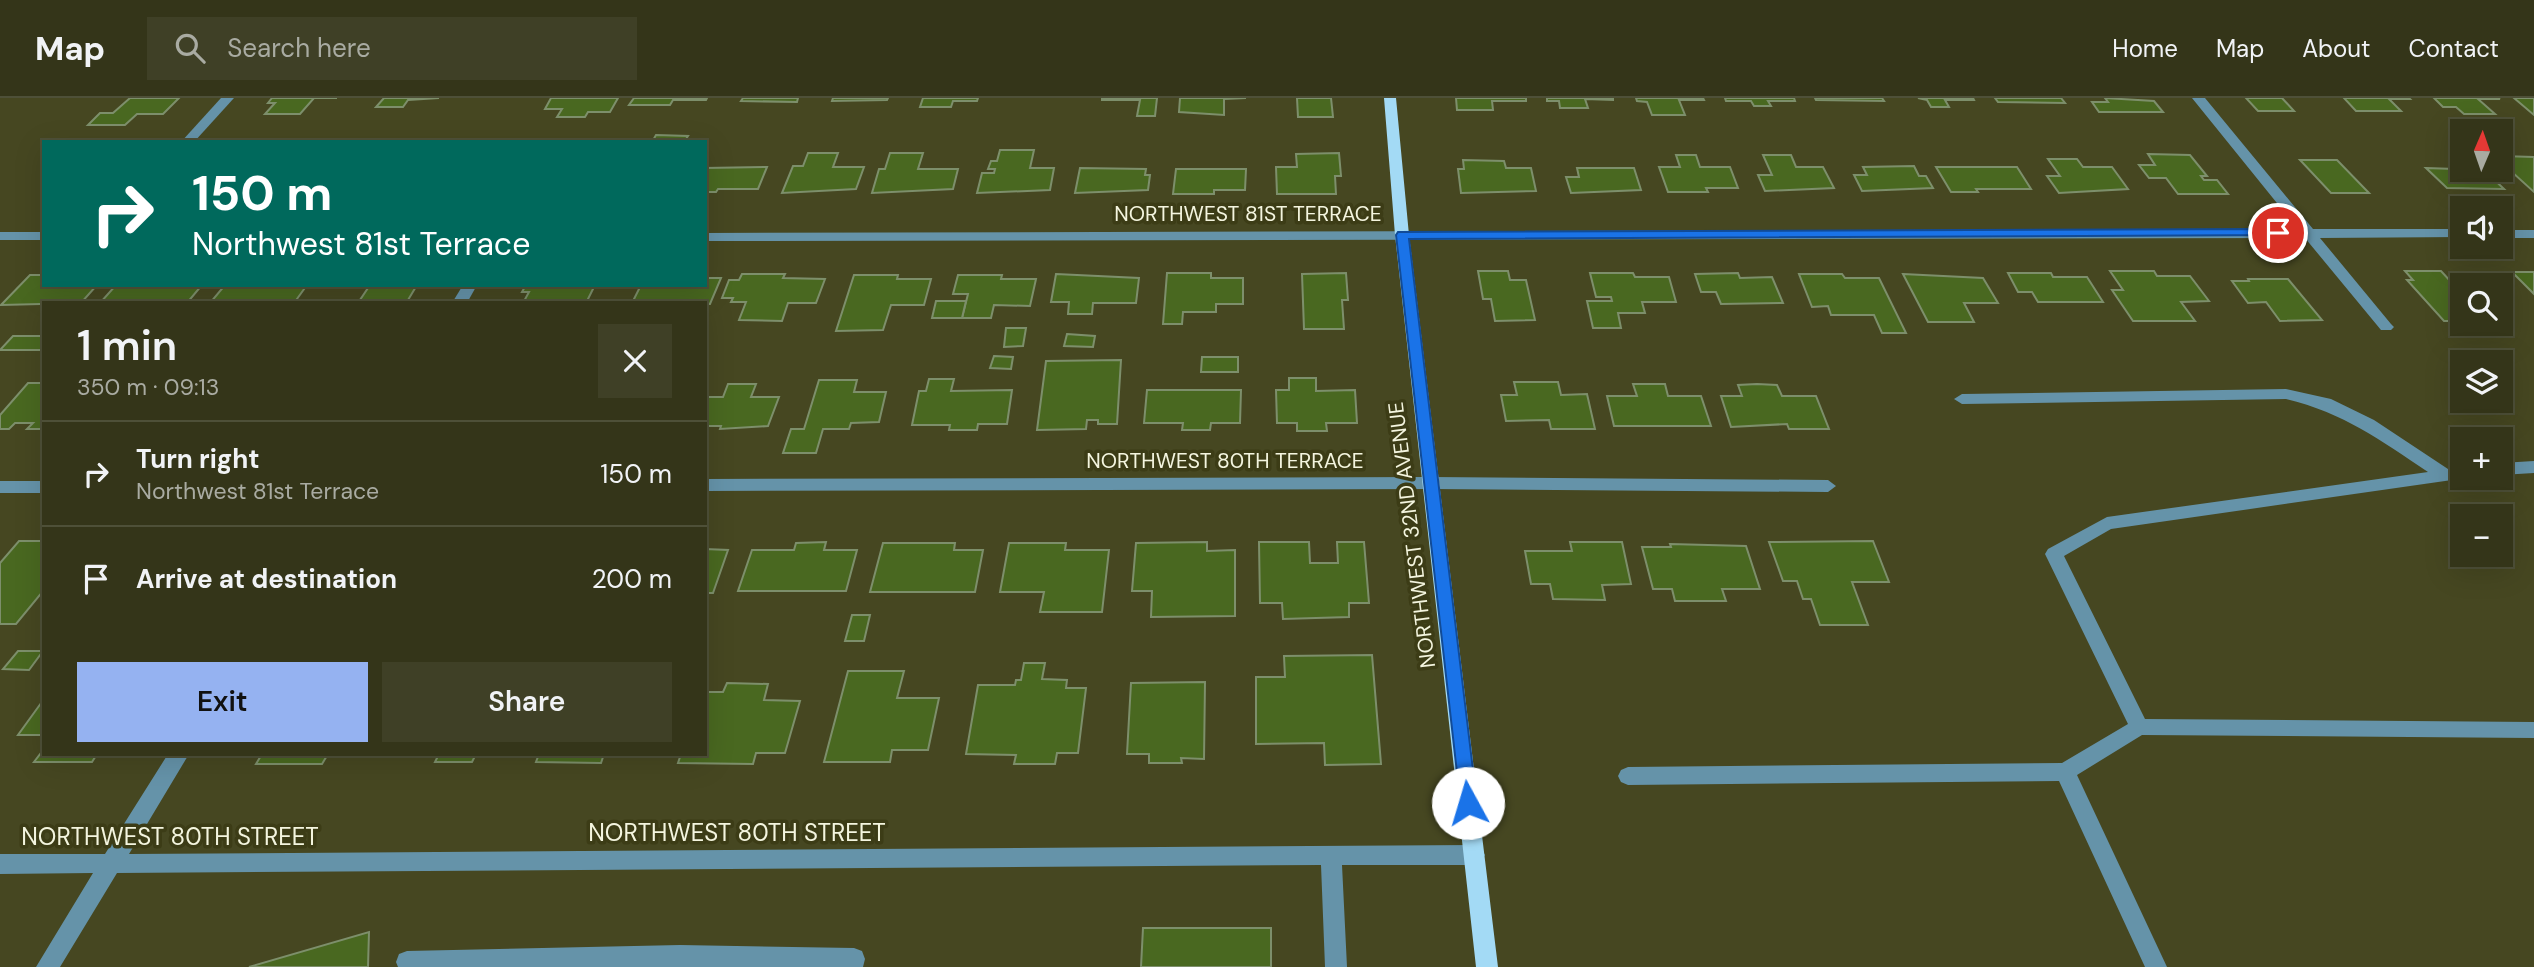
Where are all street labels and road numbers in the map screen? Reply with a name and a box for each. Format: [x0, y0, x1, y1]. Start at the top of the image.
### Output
street label: NORTHWEST 81ST TERRACE [1114, 200, 1382, 228]
street label: NORTHWEST 32ND AVENUE [1382, 400, 1442, 670]
street label: NORTHWEST 80TH TERRACE [1086, 447, 1364, 475]
street label: NORTHWEST 80TH STREET [588, 817, 886, 848]
street label: NORTHWEST 80TH STREET [21, 821, 319, 852]

